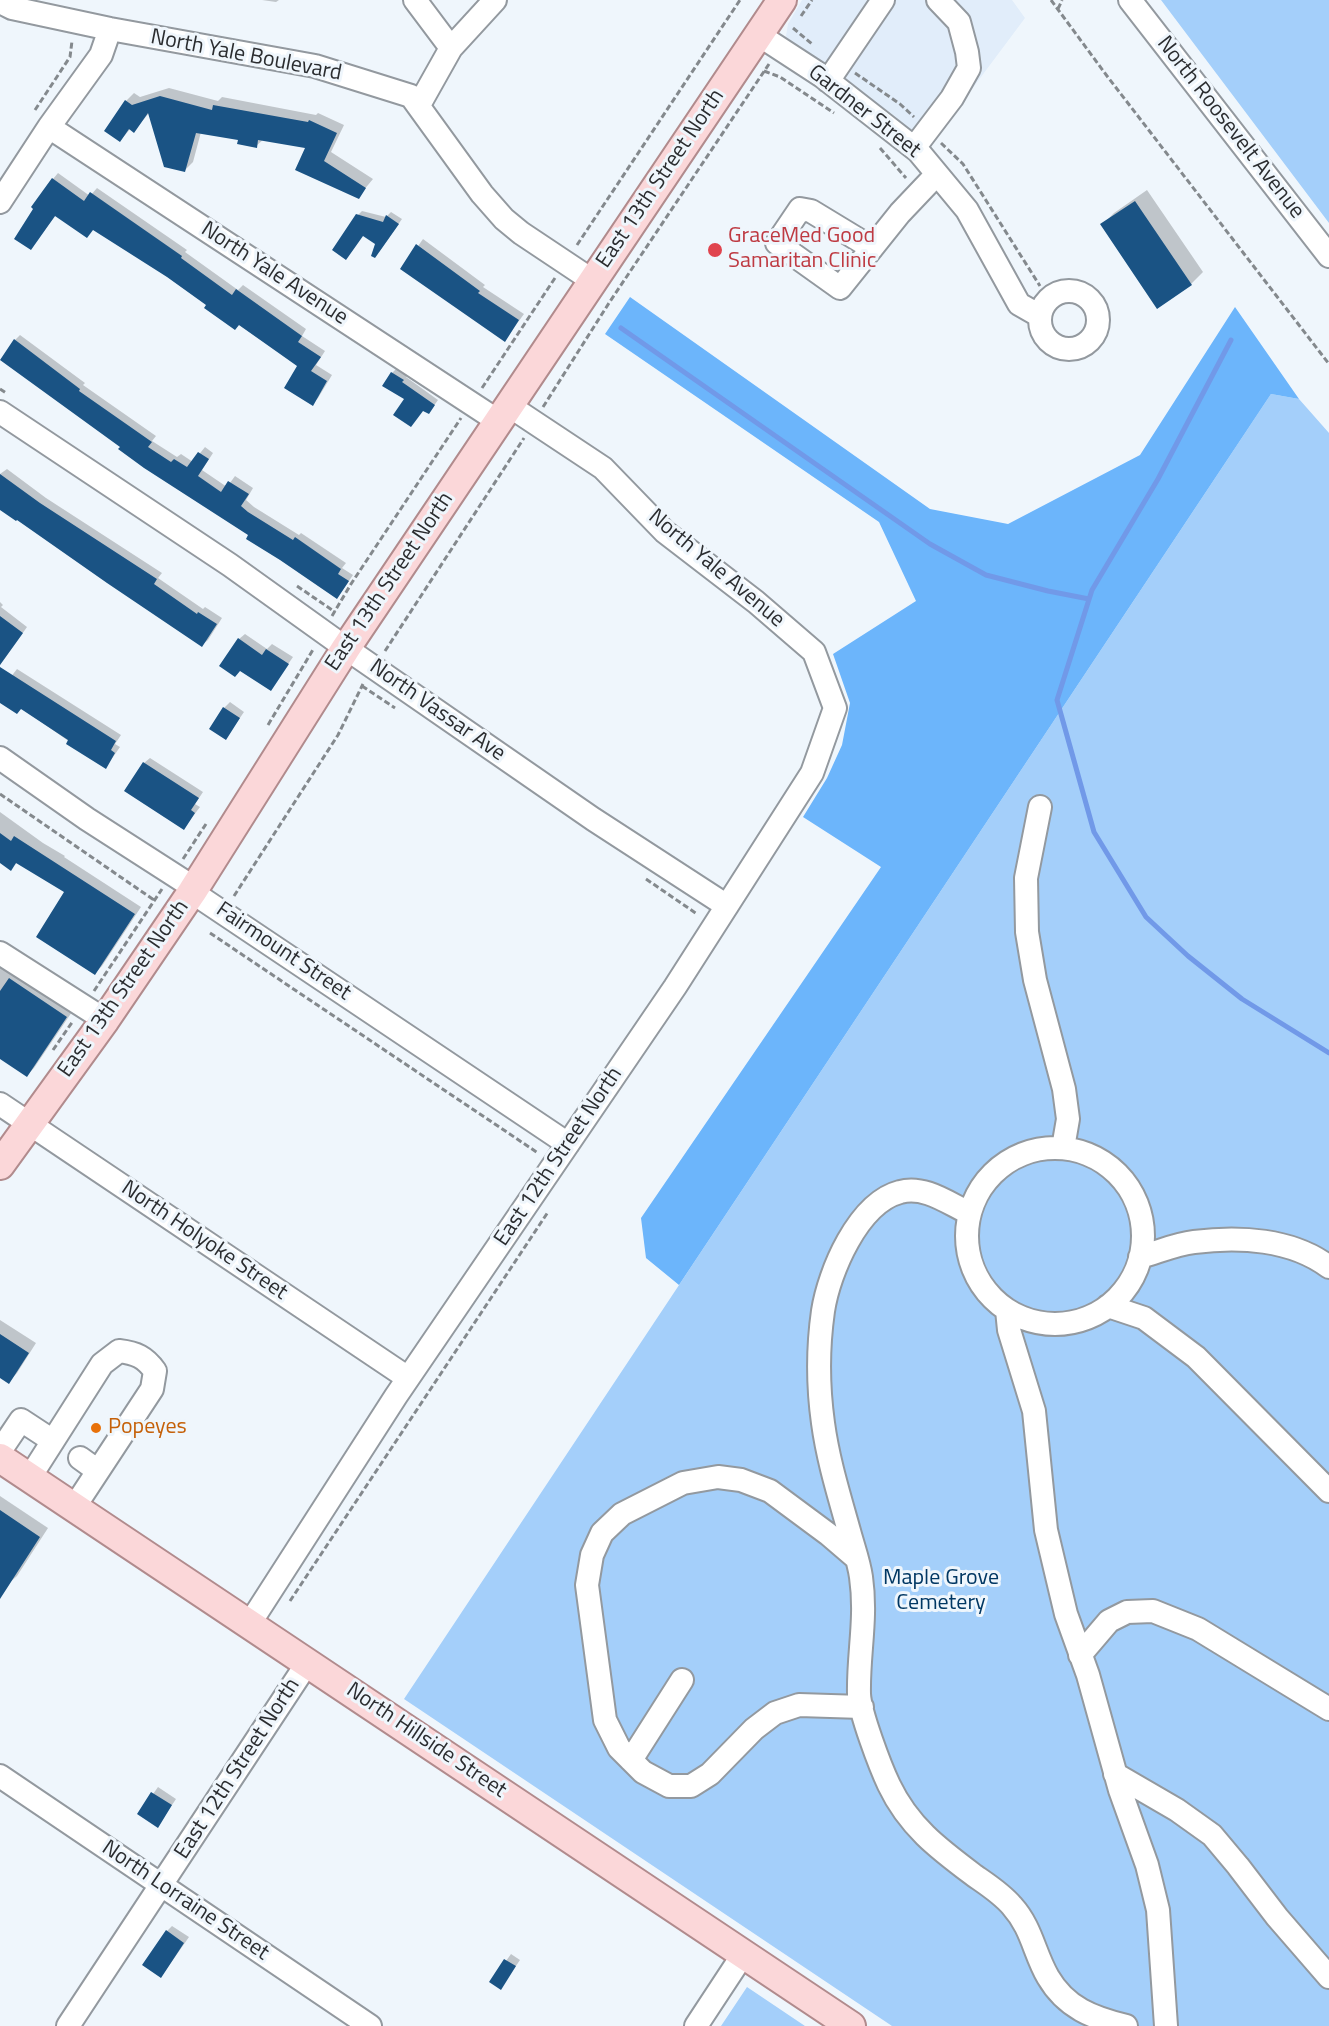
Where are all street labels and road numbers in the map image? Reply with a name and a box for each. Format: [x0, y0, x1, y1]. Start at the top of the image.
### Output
street label: North Yale Boulevard [148, 25, 344, 87]
street label: North Roosevelt Avenue [1151, 32, 1309, 224]
street label: Gardner Street [802, 60, 926, 164]
street label: East 13th Street North [591, 85, 731, 273]
street label: North Yale Avenue [196, 217, 352, 331]
street label: East 13th Street North [320, 488, 460, 676]
street label: North Yale Avenue [643, 504, 789, 634]
street label: North Vassar Ave [364, 654, 510, 768]
street label: East 13th Street North [53, 895, 195, 1083]
street label: Fairmount Street [211, 897, 355, 1007]
street label: East 12th Street North [489, 1063, 629, 1251]
street label: North Holyoke Street [116, 1176, 292, 1306]
street label: East 12th Street North [170, 1674, 306, 1864]
street label: North Hillside Street [341, 1678, 511, 1804]
street label: North Lorraine Street [96, 1835, 274, 1967]

